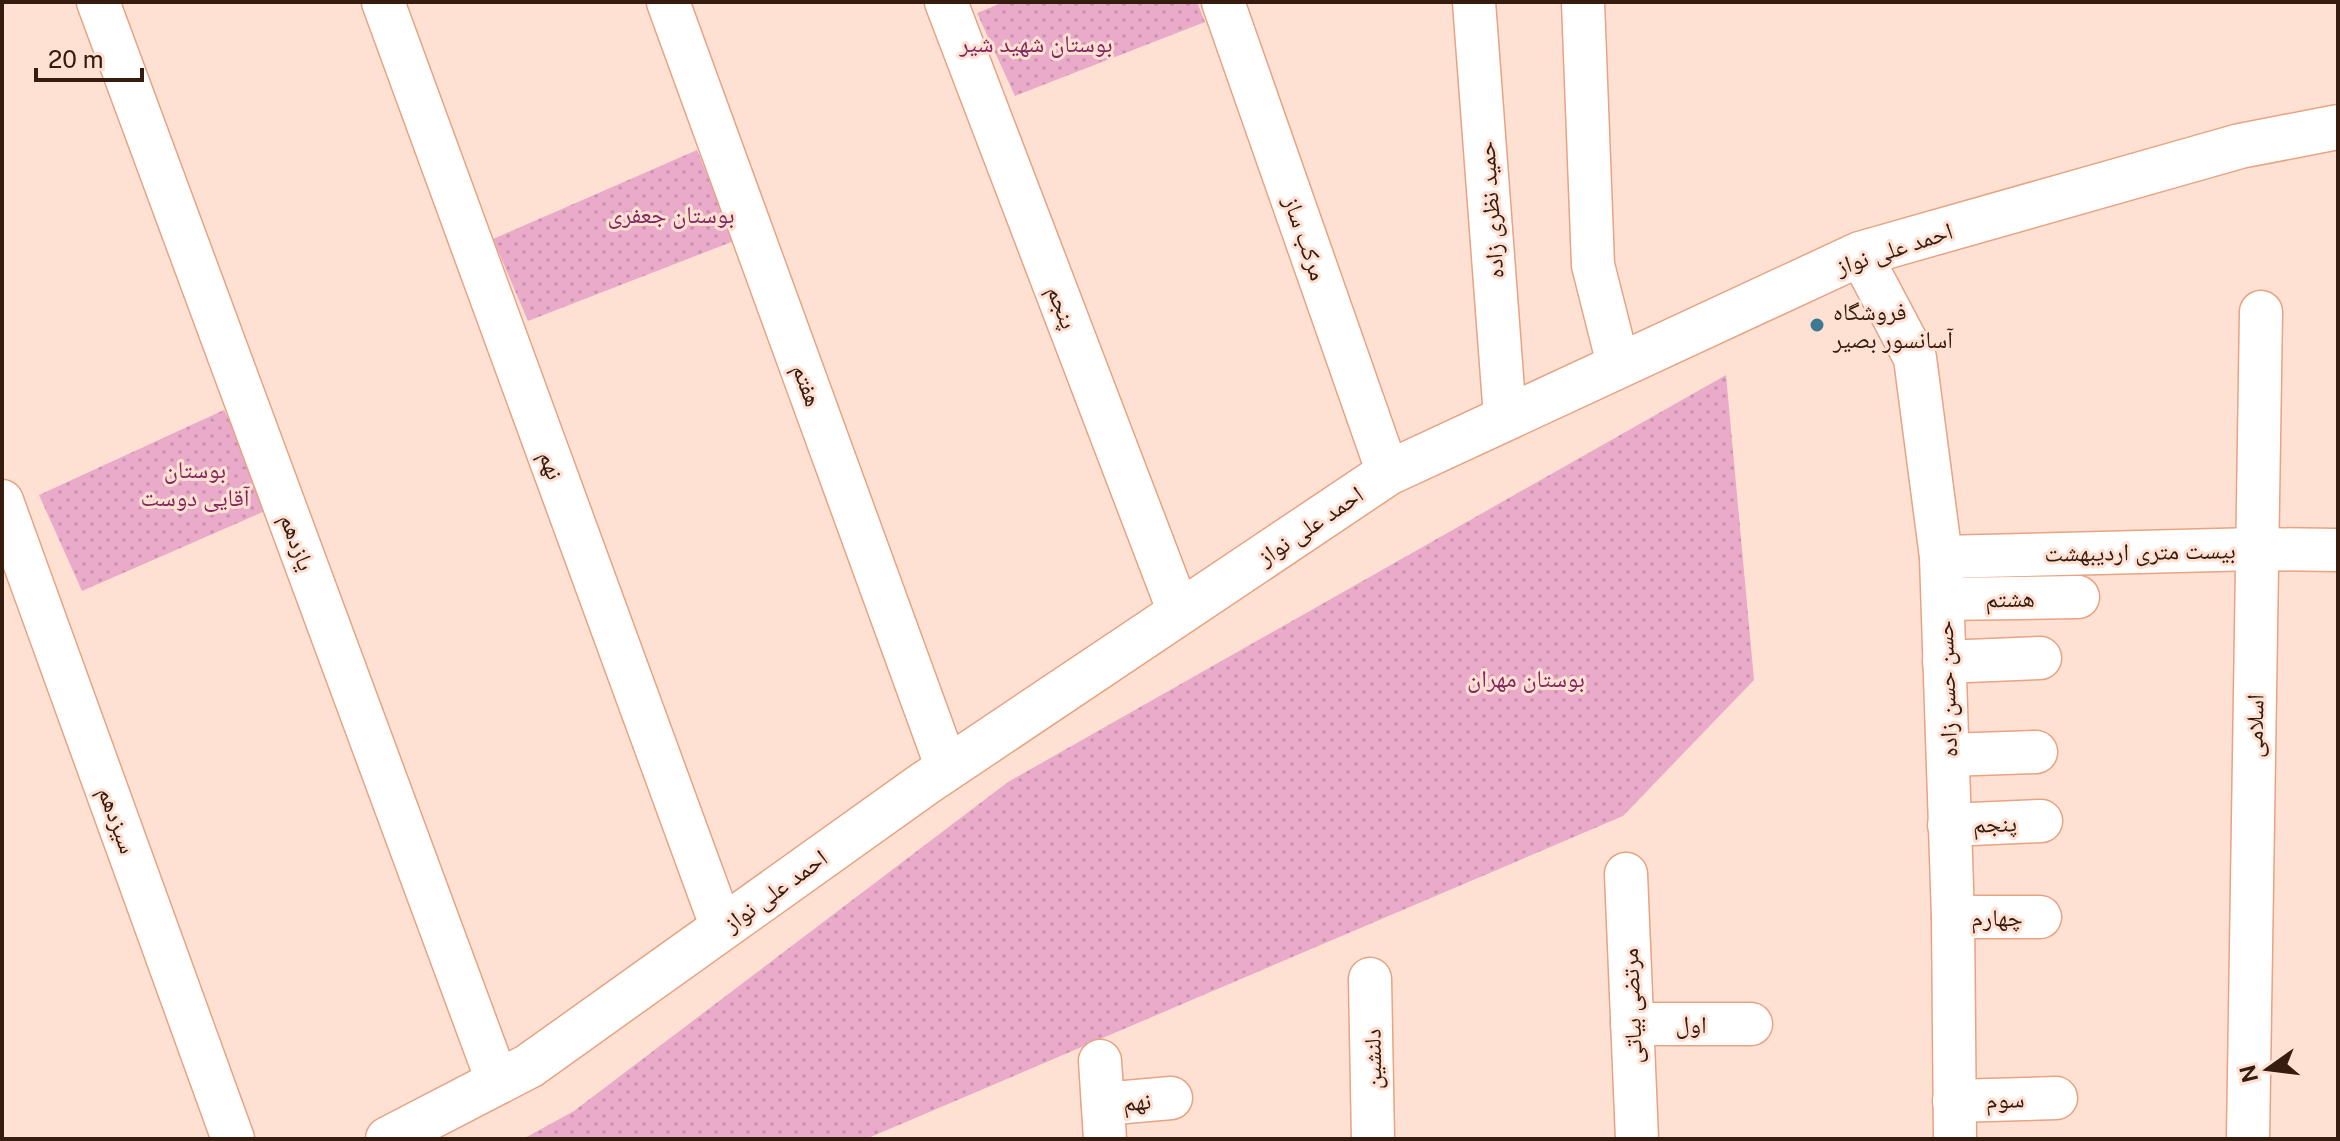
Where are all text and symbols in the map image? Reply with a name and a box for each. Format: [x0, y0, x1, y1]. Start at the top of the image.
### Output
park label: بوستان شهید شیر [958, 29, 1113, 58]
scale bar [36, 32, 142, 82]
text: 20 m [48, 45, 104, 73]
street label: حمید نظری زاده [1471, 140, 1510, 280]
street label: مرکب ساز [1278, 191, 1333, 284]
park label: بوستان جعفری [607, 200, 735, 229]
street label: احمد علی نواز [1831, 216, 1956, 281]
street label: پنجم [1039, 281, 1084, 334]
place label: فروشگاه آسانسور بصیر [1832, 297, 1954, 354]
marker: فروشگاه آسانسور بصیر [1808, 316, 1826, 334]
street label: هفتم [785, 360, 828, 411]
street label: نهم [531, 447, 570, 484]
park label: بوستان آقایی دوست [141, 455, 250, 512]
street label: احمد علی نواز [1251, 479, 1369, 572]
street label: یازدهم [272, 510, 321, 575]
street label: بیست متری اردیبهشت [2044, 535, 2236, 568]
street label: هشتم [1985, 584, 2035, 615]
street label: حسن حسن زاده [1930, 620, 1963, 758]
park label: بوستان مهران [1467, 664, 1585, 693]
street label: اسلامی [2239, 694, 2270, 758]
street label: سیزدهم [90, 783, 143, 858]
street label: پنجم [1973, 808, 2018, 841]
street label: احمد علی نواز [717, 843, 833, 938]
street label: چهارم [1971, 903, 2023, 934]
street label: مرتضی بیاتی [1615, 948, 1648, 1064]
street label: اول [1675, 1010, 1707, 1039]
street label: دلنشین [1357, 1028, 1388, 1090]
north arrow [2228, 1029, 2308, 1109]
text: N [2234, 1062, 2263, 1085]
street label: سوم [1985, 1084, 2025, 1117]
street label: نهم [1122, 1086, 1153, 1119]

